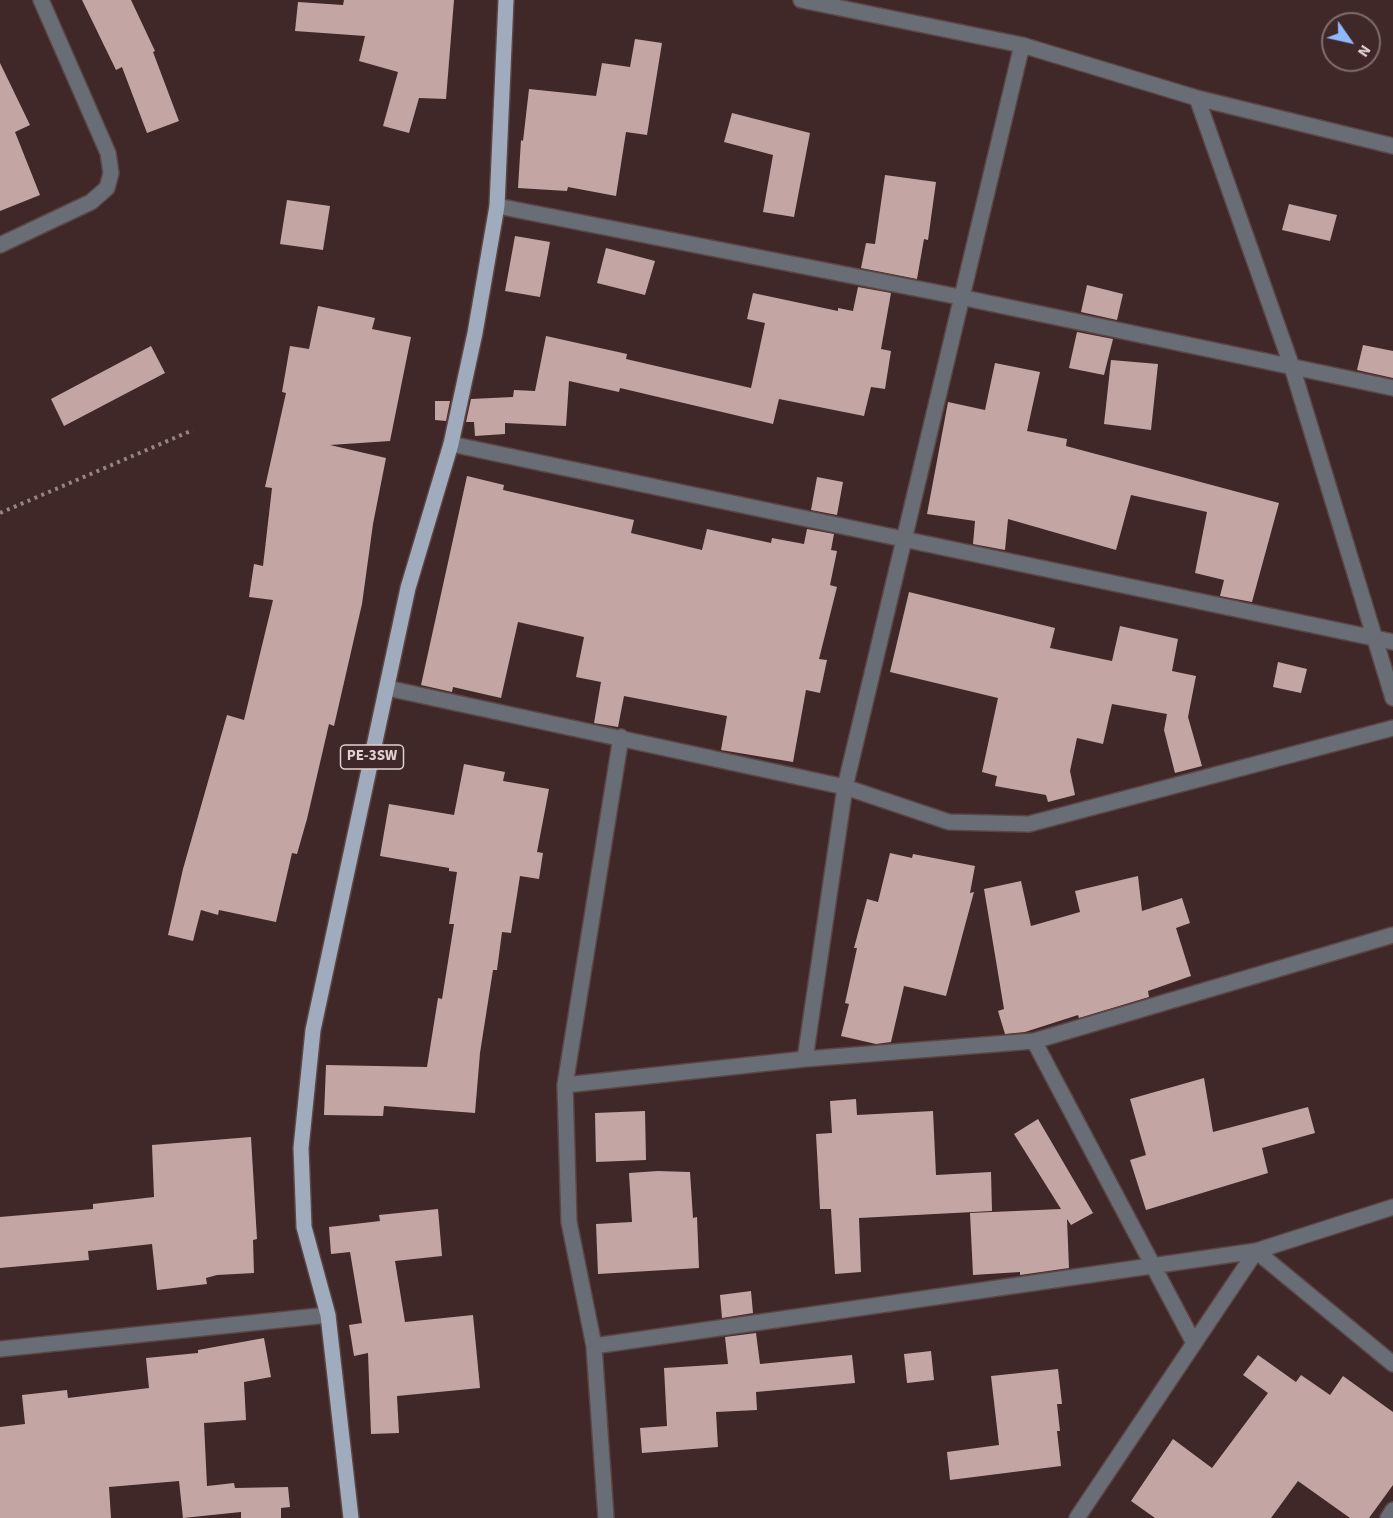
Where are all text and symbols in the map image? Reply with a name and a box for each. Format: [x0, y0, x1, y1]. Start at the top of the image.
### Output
north arrow [1321, 12, 1381, 72]
text: N [1352, 40, 1376, 62]
road number: PE-3SW [340, 745, 404, 769]

